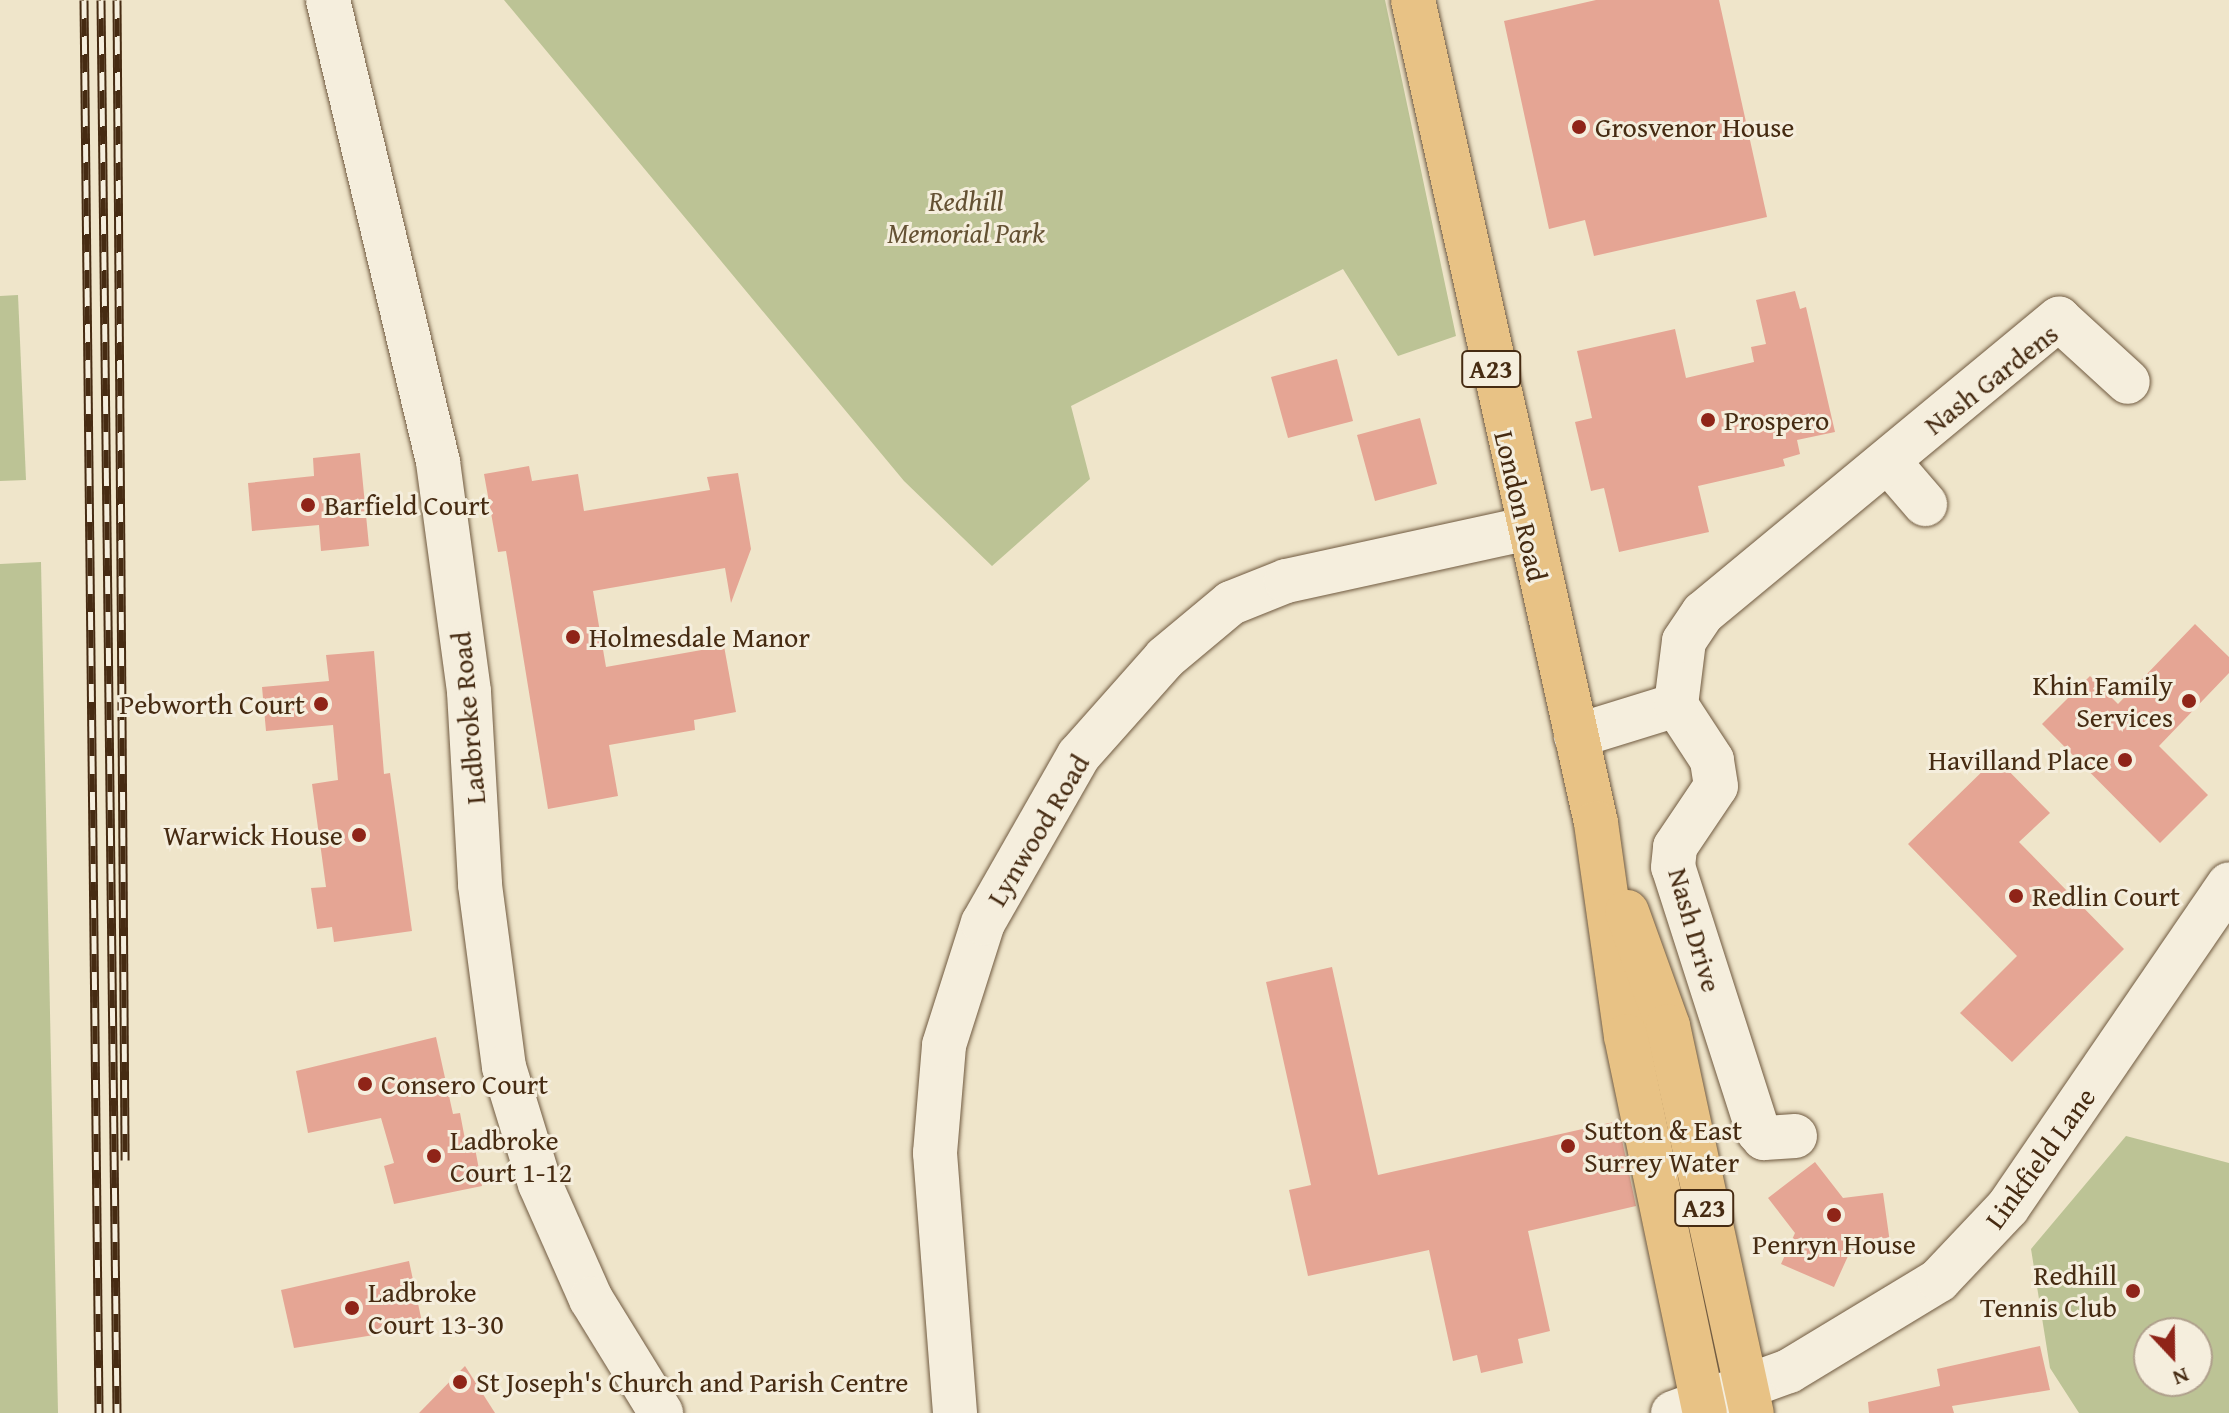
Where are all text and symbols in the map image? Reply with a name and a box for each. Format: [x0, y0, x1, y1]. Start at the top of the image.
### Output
place label: Grosvenor House [1595, 110, 1794, 144]
marker: Grosvenor House [1570, 118, 1588, 136]
park label: Redhill Memorial Park [887, 184, 1045, 250]
street label: Nash Gardens [1917, 316, 2065, 442]
road number: A23 [1461, 347, 1521, 391]
place label: Prospero [1724, 403, 1829, 437]
marker: Prospero [1699, 411, 1717, 429]
street label: London Road [1487, 428, 1555, 584]
place label: Barfield Court [324, 488, 490, 522]
marker: Barfield Court [299, 496, 317, 514]
place label: Holmesdale Manor [589, 620, 810, 654]
marker: Holmesdale Manor [564, 628, 582, 646]
street label: Ladbroke Road [444, 630, 492, 806]
place label: Khin Family Services [2033, 668, 2173, 734]
place label: Pebworth Court [119, 687, 305, 721]
marker: Khin Family Services [2180, 692, 2198, 710]
marker: Pebworth Court [312, 695, 330, 713]
place label: Havilland Place [1928, 743, 2109, 777]
street label: Lynwood Road [980, 748, 1096, 912]
marker: Havilland Place [2116, 751, 2134, 769]
place label: Warwick House [163, 818, 343, 852]
marker: Warwick House [350, 826, 368, 844]
street label: Nash Drive [1661, 864, 1729, 996]
place label: Redlin Court [2032, 879, 2180, 913]
marker: Redlin Court [2007, 887, 2025, 905]
place label: Consero Court [381, 1067, 548, 1101]
marker: Consero Court [356, 1075, 374, 1093]
street label: Linkfield Lane [1978, 1081, 2102, 1235]
place label: Sutton & East Surrey Water [1584, 1113, 1742, 1179]
place label: Ladbroke Court 1-12 [450, 1123, 572, 1189]
marker: Sutton & East Surrey Water [1559, 1137, 1577, 1155]
marker: Ladbroke Court 1-12 [425, 1147, 443, 1165]
road number: A23 [1674, 1186, 1734, 1230]
marker: Penryn House [1825, 1206, 1843, 1224]
place label: Penryn House [1752, 1227, 1916, 1261]
place label: Redhill Tennis Club [1980, 1258, 2117, 1324]
place label: Ladbroke Court 13-30 [368, 1275, 504, 1341]
marker: Redhill Tennis Club [2124, 1282, 2142, 1300]
marker: Ladbroke Court 13-30 [343, 1299, 361, 1317]
north arrow [2133, 1317, 2213, 1397]
text: N [2168, 1360, 2194, 1395]
place label: St Joseph's Church and Parish Centre [476, 1365, 908, 1399]
marker: St Joseph's Church and Parish Centre [451, 1373, 469, 1391]

